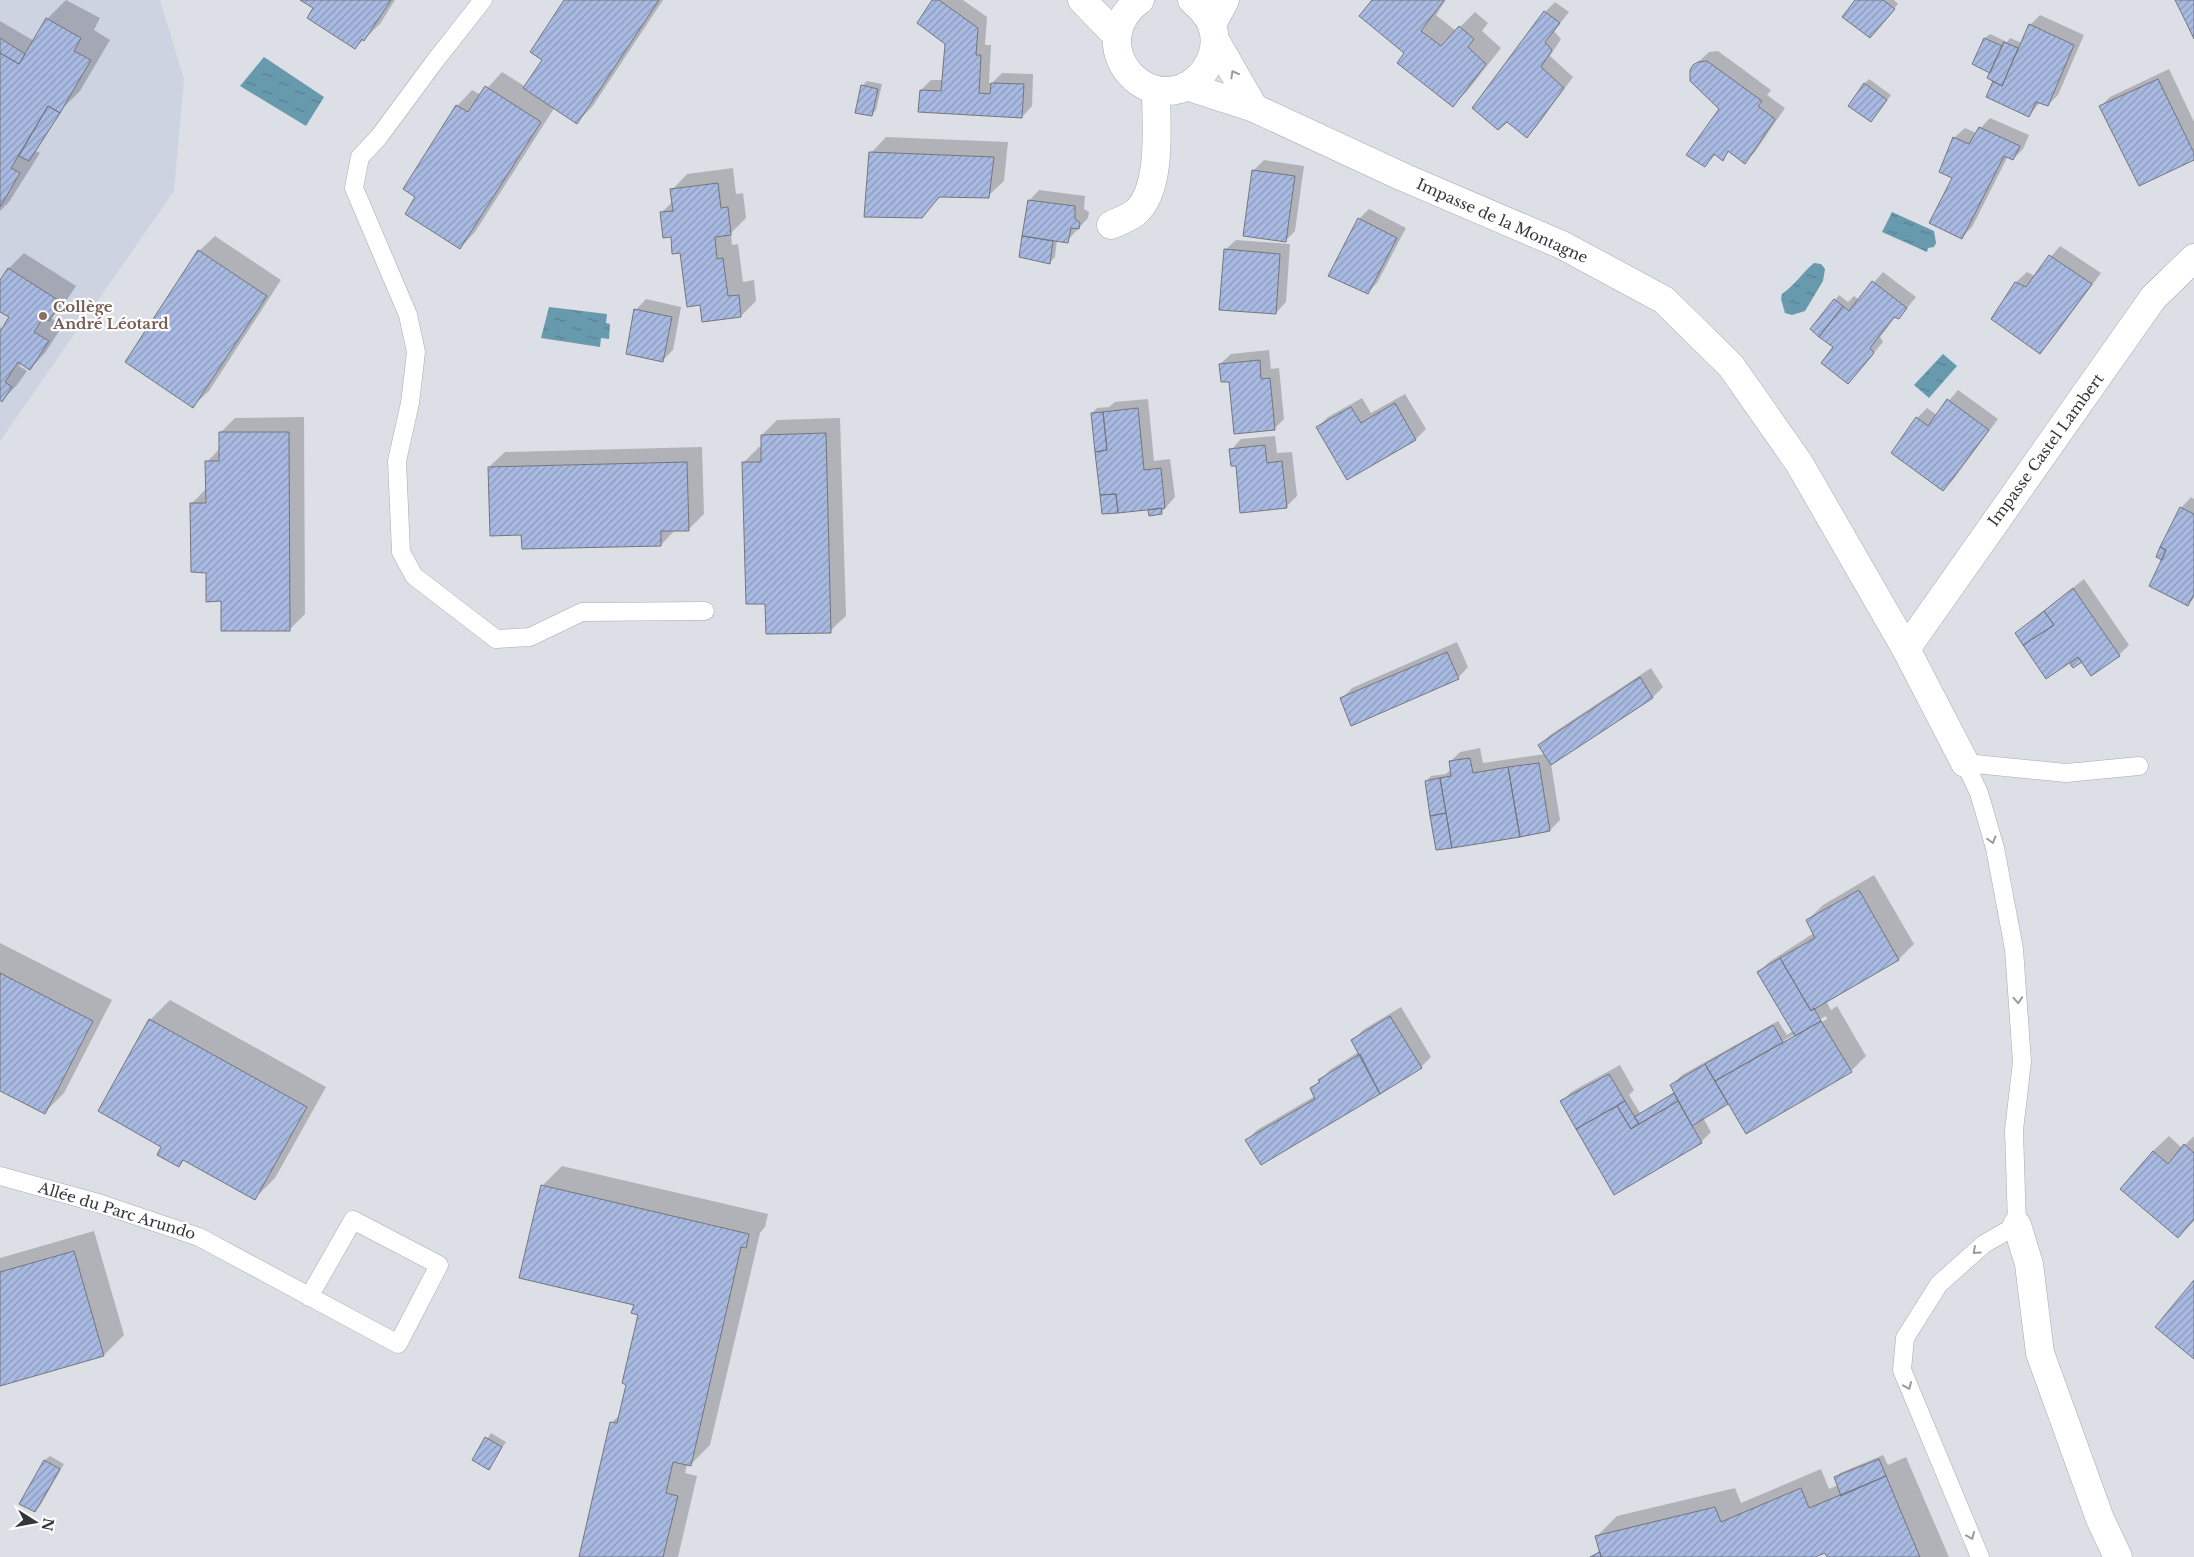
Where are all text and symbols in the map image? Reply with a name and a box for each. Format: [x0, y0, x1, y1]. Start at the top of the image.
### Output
one-way arrow [1231, 70, 1241, 79]
street label: Impasse de la Montagne [1414, 174, 1591, 267]
place label: Collège André Léotard [52, 297, 169, 333]
marker: Collège André Léotard [37, 310, 49, 322]
street label: Impasse Castel Lambert [1984, 369, 2108, 530]
one-way arrow [1987, 835, 1997, 843]
one-way arrow [2012, 996, 2023, 1004]
street label: Allée du Parc Arundo [35, 1177, 198, 1244]
one-way arrow [1973, 1245, 1982, 1254]
one-way arrow [1902, 1381, 1913, 1390]
north arrow [10, 1497, 60, 1547]
text: N [38, 1516, 58, 1533]
one-way arrow [1964, 1531, 1975, 1540]

